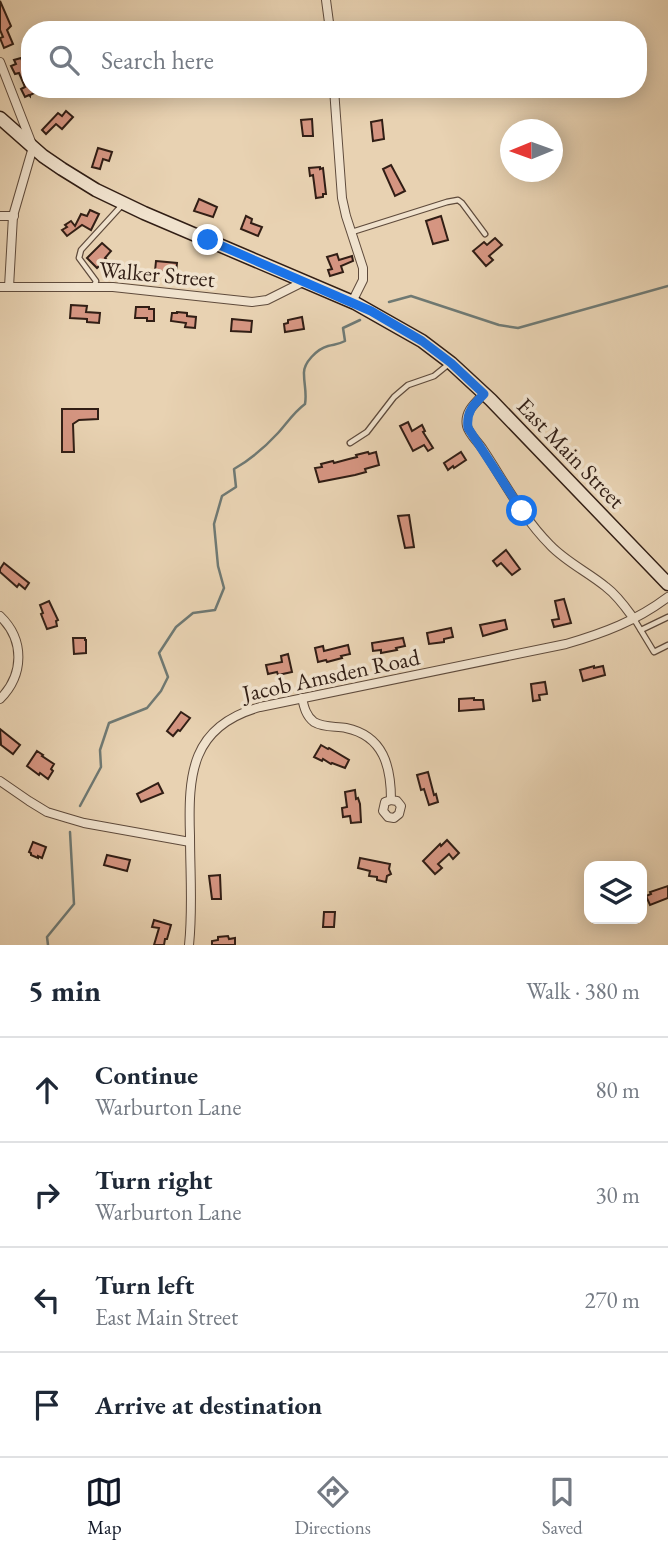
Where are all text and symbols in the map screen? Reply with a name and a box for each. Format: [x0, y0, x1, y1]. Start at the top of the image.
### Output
search box [21, 21, 647, 98]
icon: search [45, 41, 83, 79]
text: Search here [101, 43, 214, 77]
north arrow [500, 119, 563, 182]
route end [192, 224, 223, 255]
street label: Walker Street [98, 254, 217, 294]
street label: East Main Street [510, 391, 632, 515]
route start [506, 495, 537, 526]
street label: Jacob Amsden Road [238, 641, 423, 709]
map controls [584, 861, 647, 924]
button: layers [584, 861, 647, 924]
text: 5 min [28, 971, 101, 1010]
text: Walk · 380 m [526, 976, 640, 1006]
text: Continue [95, 1058, 198, 1092]
icon: ahead [28, 1071, 66, 1109]
text: 80 m [595, 1075, 640, 1105]
text: Warburton Lane [95, 1092, 241, 1122]
text: Turn right [95, 1163, 213, 1197]
icon: right [28, 1176, 66, 1214]
text: 30 m [595, 1180, 640, 1210]
text: Warburton Lane [95, 1197, 241, 1227]
text: Turn left [95, 1268, 194, 1302]
icon: left [28, 1281, 66, 1319]
text: 270 m [584, 1285, 640, 1315]
text: East Main Street [95, 1302, 238, 1332]
icon: arrive [28, 1386, 66, 1424]
text: Arrive at destination [95, 1388, 322, 1422]
tab: Map [85, 1473, 123, 1540]
tab: Directions [294, 1473, 371, 1540]
tab: Saved [542, 1473, 583, 1540]

